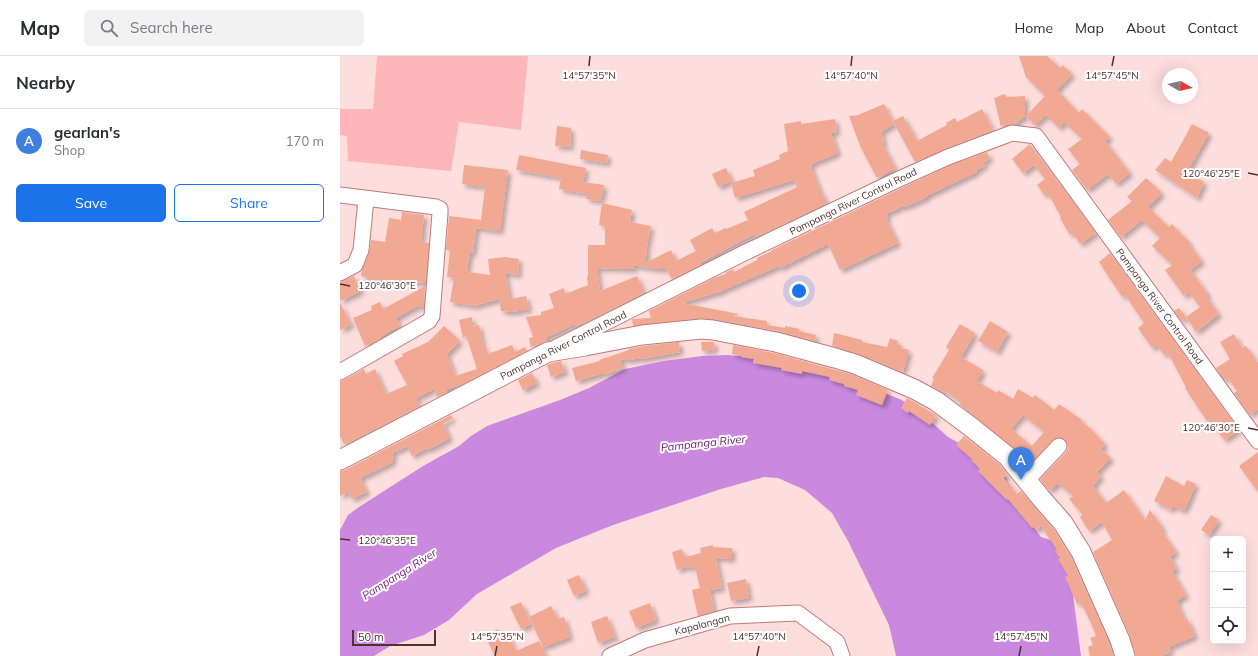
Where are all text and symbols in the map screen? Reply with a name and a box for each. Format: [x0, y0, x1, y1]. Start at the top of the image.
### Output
search box [84, 10, 364, 46]
text: Map [20, 16, 60, 40]
icon: search [98, 17, 120, 39]
text: Search here [130, 18, 213, 37]
text: Home [1014, 19, 1053, 37]
text: Map [1075, 19, 1104, 37]
text: About [1126, 19, 1166, 37]
text: Contact [1188, 19, 1238, 37]
north arrow [1162, 68, 1198, 104]
text: 14°57'35"N [562, 69, 616, 82]
text: 14°57'40"N [824, 69, 878, 82]
text: 14°57'45"N [1085, 69, 1139, 82]
text: Nearby [16, 72, 75, 93]
text: gearlan's [54, 123, 120, 142]
text: A [24, 133, 34, 149]
text: 170 m [286, 133, 324, 149]
text: Shop [54, 142, 85, 158]
street label: Pampanga River Control Road [787, 165, 919, 238]
text: 120°46'25"E [1182, 167, 1240, 180]
button: Save [16, 184, 166, 222]
button: Share [174, 184, 324, 222]
street label: Pampanga River Control Road [1113, 246, 1206, 367]
text: 120°46'30"E [358, 279, 416, 292]
your location [789, 281, 809, 301]
street label: Pampanga River Control Road [498, 308, 629, 383]
text: 120°46'30"E [1182, 421, 1240, 434]
water label: Pampanga River [660, 431, 747, 454]
pin: A [1008, 447, 1034, 480]
text: 120°46'35"E [358, 534, 416, 547]
map controls [1210, 536, 1246, 644]
button: + [1210, 536, 1246, 572]
water label: Pampanga River [359, 545, 440, 602]
button: − [1210, 572, 1246, 608]
button: locate [1210, 608, 1246, 644]
street label: Kapalangan [673, 611, 731, 638]
scale bar [352, 628, 436, 647]
text: 50 m [358, 630, 384, 644]
text: 14°57'35"N [470, 630, 524, 643]
text: 14°57'40"N [732, 630, 786, 643]
text: 14°57'45"N [994, 630, 1048, 643]

